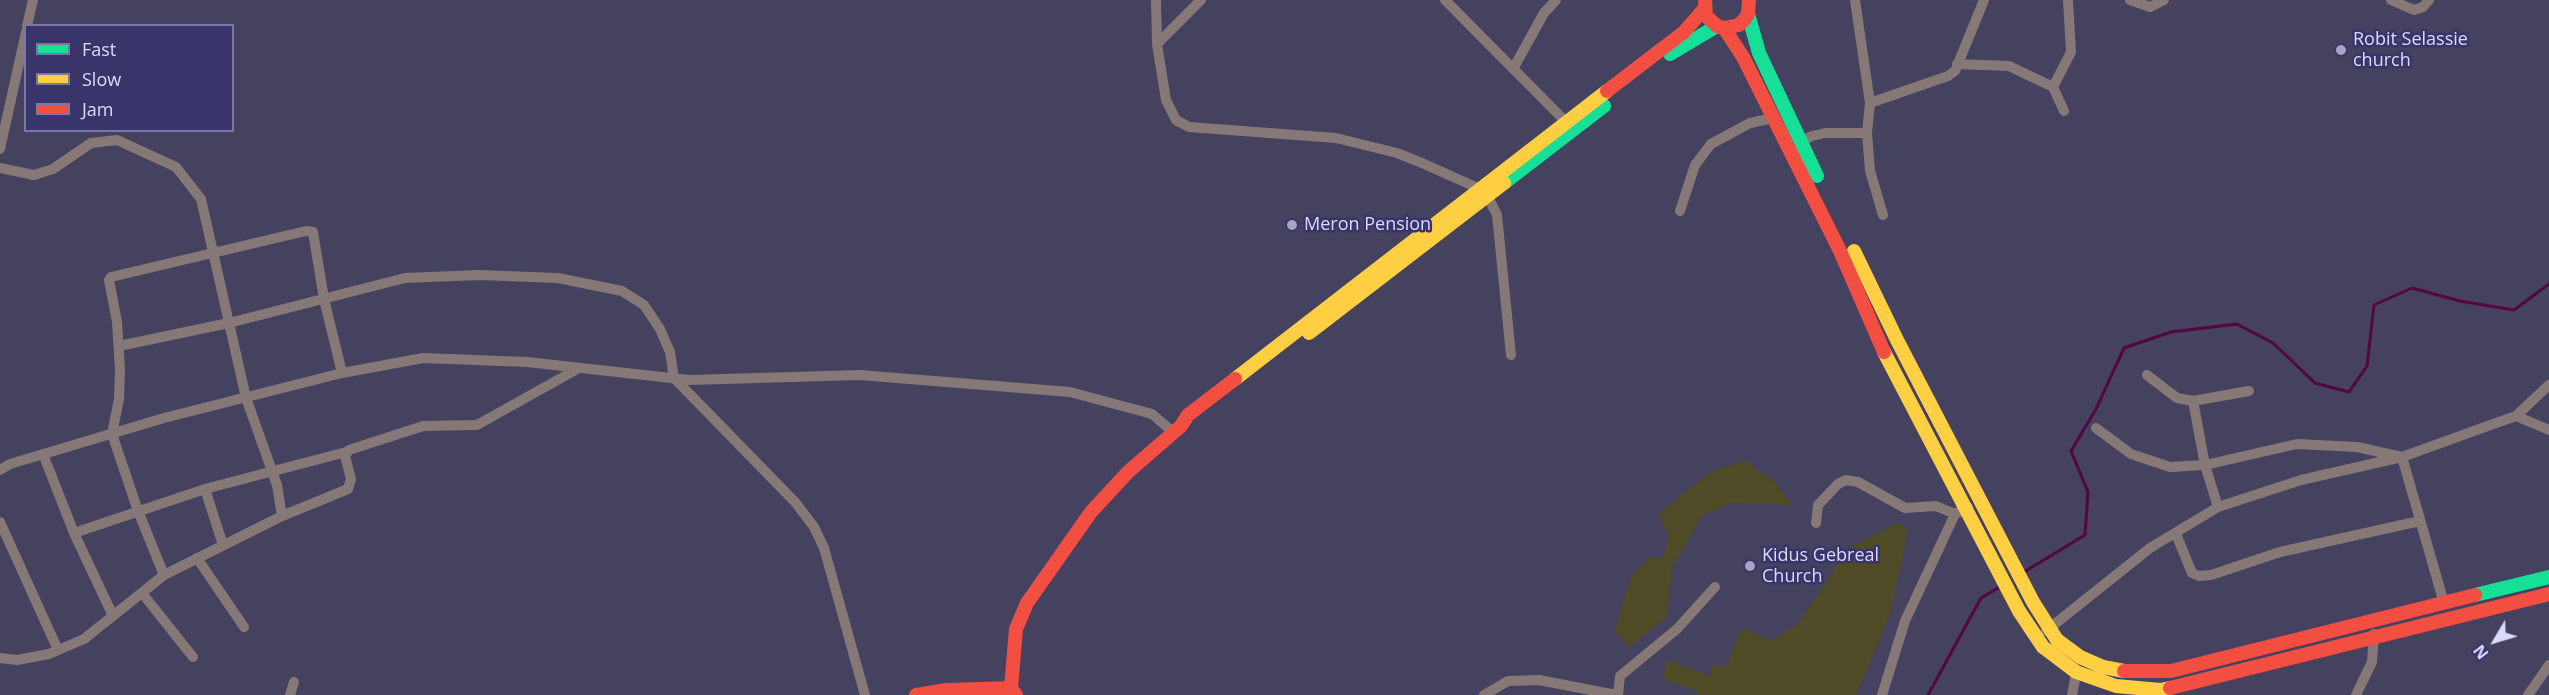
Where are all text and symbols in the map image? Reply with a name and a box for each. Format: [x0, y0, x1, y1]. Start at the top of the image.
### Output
legend [24, 24, 234, 132]
place label: Robit Selassie church [2353, 29, 2468, 72]
text: Fast [82, 37, 116, 61]
marker: Robit Selassie church [2334, 43, 2348, 57]
text: Slow [82, 67, 121, 91]
text: Jam [82, 97, 114, 121]
place label: Meron Pension [1304, 214, 1431, 236]
marker: Meron Pension [1285, 218, 1299, 232]
place label: Kidus Gebreal Church [1762, 545, 1879, 588]
marker: Kidus Gebreal Church [1743, 559, 1757, 573]
north arrow [2465, 611, 2525, 671]
text: N [2468, 640, 2493, 664]

